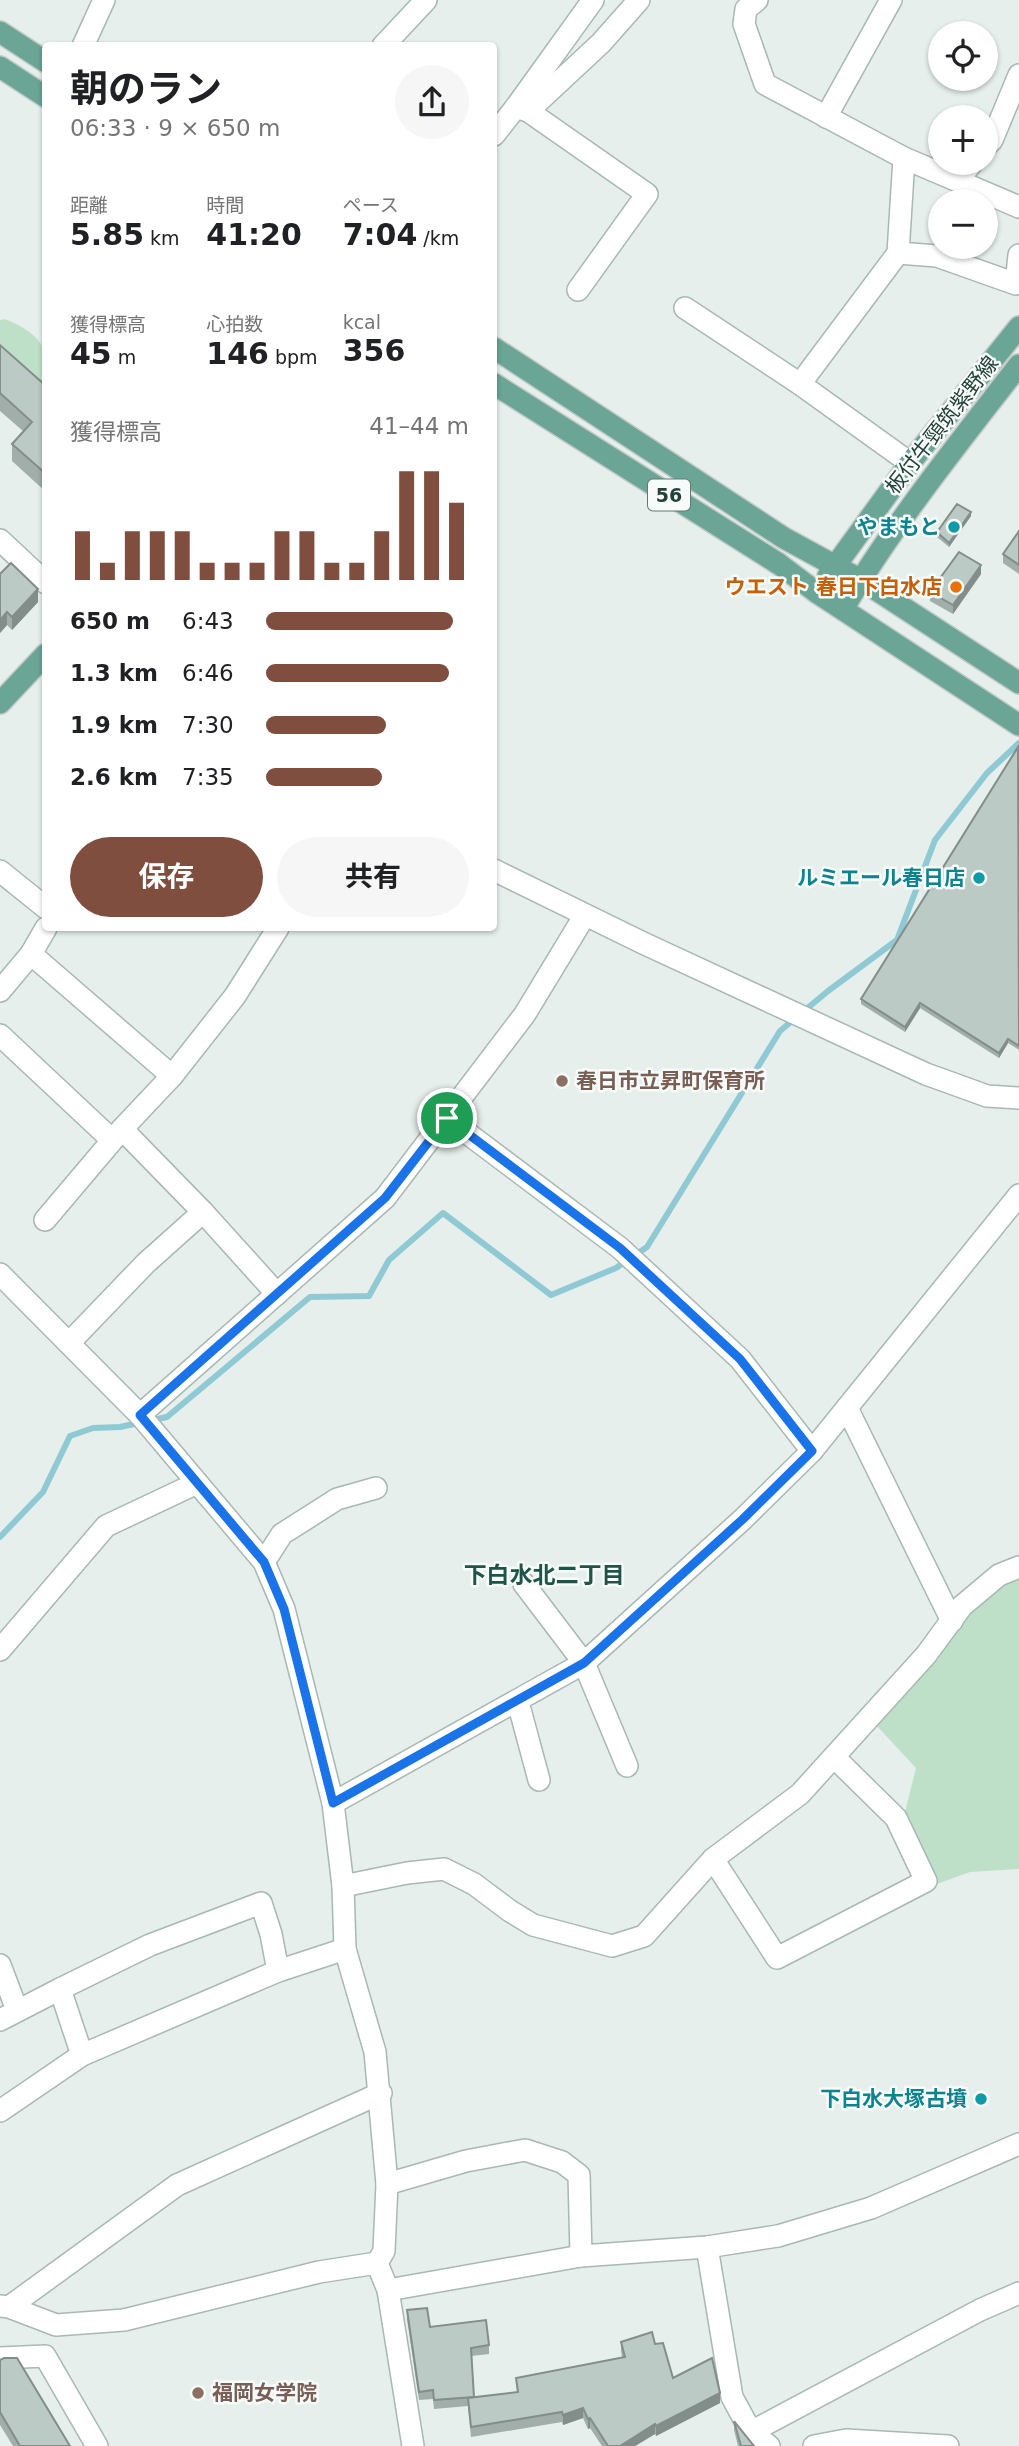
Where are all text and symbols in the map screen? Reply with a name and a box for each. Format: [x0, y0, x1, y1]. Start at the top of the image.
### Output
map controls [928, 21, 998, 259]
button: locate [928, 21, 998, 91]
button: share [395, 65, 469, 139]
text: 朝のラン [70, 67, 222, 111]
button: + [928, 105, 998, 175]
text: 06:33 · 9 × 650 m [70, 115, 280, 141]
button: − [928, 189, 998, 259]
text: 距離 [70, 194, 108, 216]
text: 時間 [206, 194, 244, 216]
text: ペース [343, 194, 399, 216]
text: 5.85 [70, 217, 144, 252]
text: 41:20 [206, 217, 302, 252]
text: 7:04 [343, 217, 417, 252]
text: km [144, 227, 180, 249]
text: /km [417, 227, 459, 249]
text: kcal [343, 311, 381, 333]
text: 獲得標高 [70, 313, 146, 335]
text: 心拍数 [206, 313, 263, 335]
text: 356 [343, 333, 405, 368]
text: 45 [70, 336, 112, 371]
text: 146 [206, 336, 269, 371]
text: m [112, 346, 136, 368]
text: bpm [269, 346, 318, 368]
street label: 板付牛頸筑紫野線 [881, 351, 1003, 499]
text: 41–44 m [369, 413, 469, 439]
text: 獲得標高 [70, 419, 162, 445]
road number: 56 [648, 480, 690, 510]
place label: やまもと [856, 515, 940, 539]
marker: やまもと [946, 519, 962, 535]
place label: ウエスト 春日下白水店 [725, 575, 942, 599]
marker: ウエスト 春日下白水店 [948, 579, 964, 595]
text: 650 m [70, 608, 150, 634]
text: 6:43 [182, 608, 234, 634]
text: 1.3 km [70, 660, 158, 686]
text: 6:46 [182, 660, 234, 686]
text: 1.9 km [70, 712, 158, 738]
text: 7:30 [182, 712, 234, 738]
text: 2.6 km [70, 764, 158, 790]
text: 7:35 [182, 764, 234, 790]
button: 保存 [70, 837, 263, 917]
button: 共有 [277, 837, 469, 917]
place label: ルミエール春日店 [797, 866, 965, 890]
marker: ルミエール春日店 [971, 870, 987, 886]
place label: 春日市立昇町保育所 [576, 1069, 765, 1093]
marker: 春日市立昇町保育所 [554, 1073, 570, 1089]
pin [417, 1088, 477, 1148]
icon: arrive [428, 1099, 466, 1137]
district label: 下白水北二丁目 [464, 1562, 625, 1588]
place label: 下白水大塚古墳 [820, 2087, 967, 2111]
marker: 下白水大塚古墳 [973, 2091, 989, 2107]
place label: 福岡女学院 [212, 2381, 317, 2405]
marker: 福岡女学院 [190, 2385, 206, 2401]

